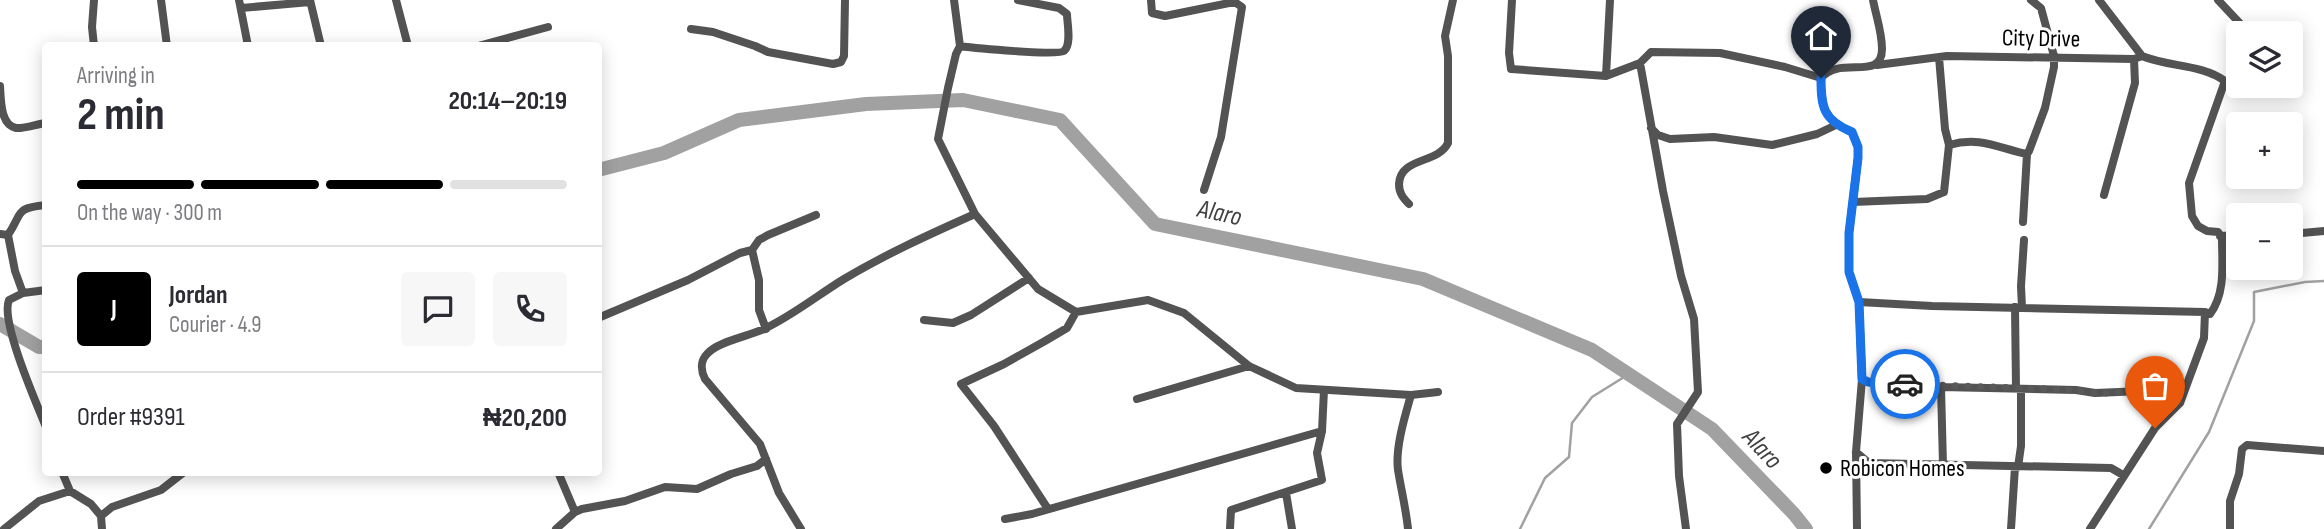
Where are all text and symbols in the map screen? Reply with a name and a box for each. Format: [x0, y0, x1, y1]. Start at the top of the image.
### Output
pin [1791, 6, 1851, 78]
icon: home [1802, 17, 1840, 55]
map controls [2226, 21, 2303, 280]
button: layers [2226, 21, 2303, 98]
street label: City Drive [2002, 23, 2080, 54]
text: Arriving in [77, 62, 155, 90]
text: 20:14–20:19 [448, 86, 567, 117]
text: 2 min [77, 88, 165, 143]
button: + [2226, 112, 2303, 189]
water label: Alaro [1194, 194, 1245, 233]
text: On the way · 300 m [77, 199, 222, 227]
button: − [2226, 203, 2303, 280]
button: chat [401, 272, 475, 346]
button: phone [493, 272, 567, 346]
text: Jordan [169, 280, 227, 311]
text: J [111, 294, 117, 325]
text: Courier · 4.9 [169, 311, 261, 339]
courier [1870, 349, 1940, 419]
pin [2125, 356, 2185, 428]
icon: car [1886, 365, 1924, 403]
icon: bag [2136, 367, 2174, 405]
text: Order #9391 [77, 402, 185, 433]
text: ₦20,200 [483, 403, 567, 434]
water label: Alaro [1735, 422, 1789, 476]
place label: Robicon Homes [1840, 454, 1965, 483]
marker: Robicon Homes [1818, 460, 1834, 476]

